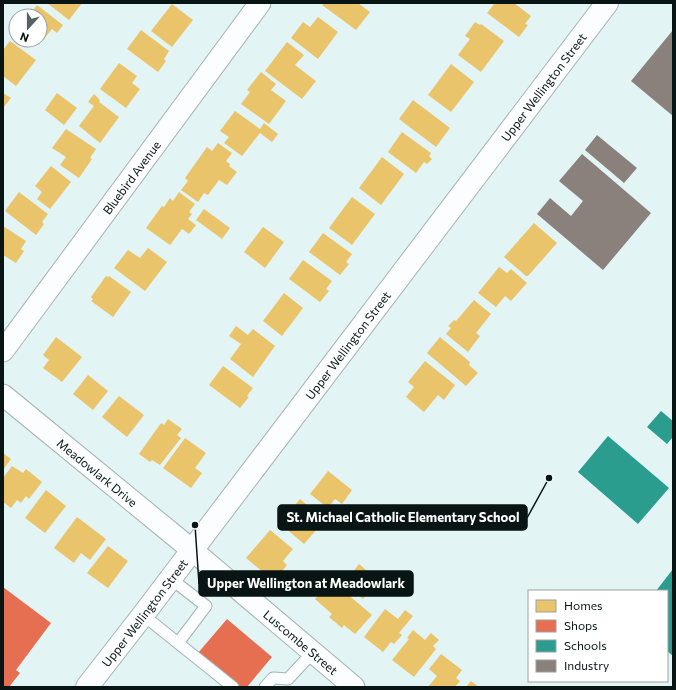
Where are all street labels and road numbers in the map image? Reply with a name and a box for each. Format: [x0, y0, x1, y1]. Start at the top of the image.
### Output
street label: Upper Wellington Street [498, 30, 589, 144]
street label: Bluebird Avenue [100, 138, 163, 217]
street label: Upper Wellington Street [302, 288, 393, 402]
street label: Meadowlark Drive [54, 435, 140, 509]
street label: Upper Wellington Street [99, 556, 190, 669]
street label: Luscombe Street [261, 607, 341, 677]

